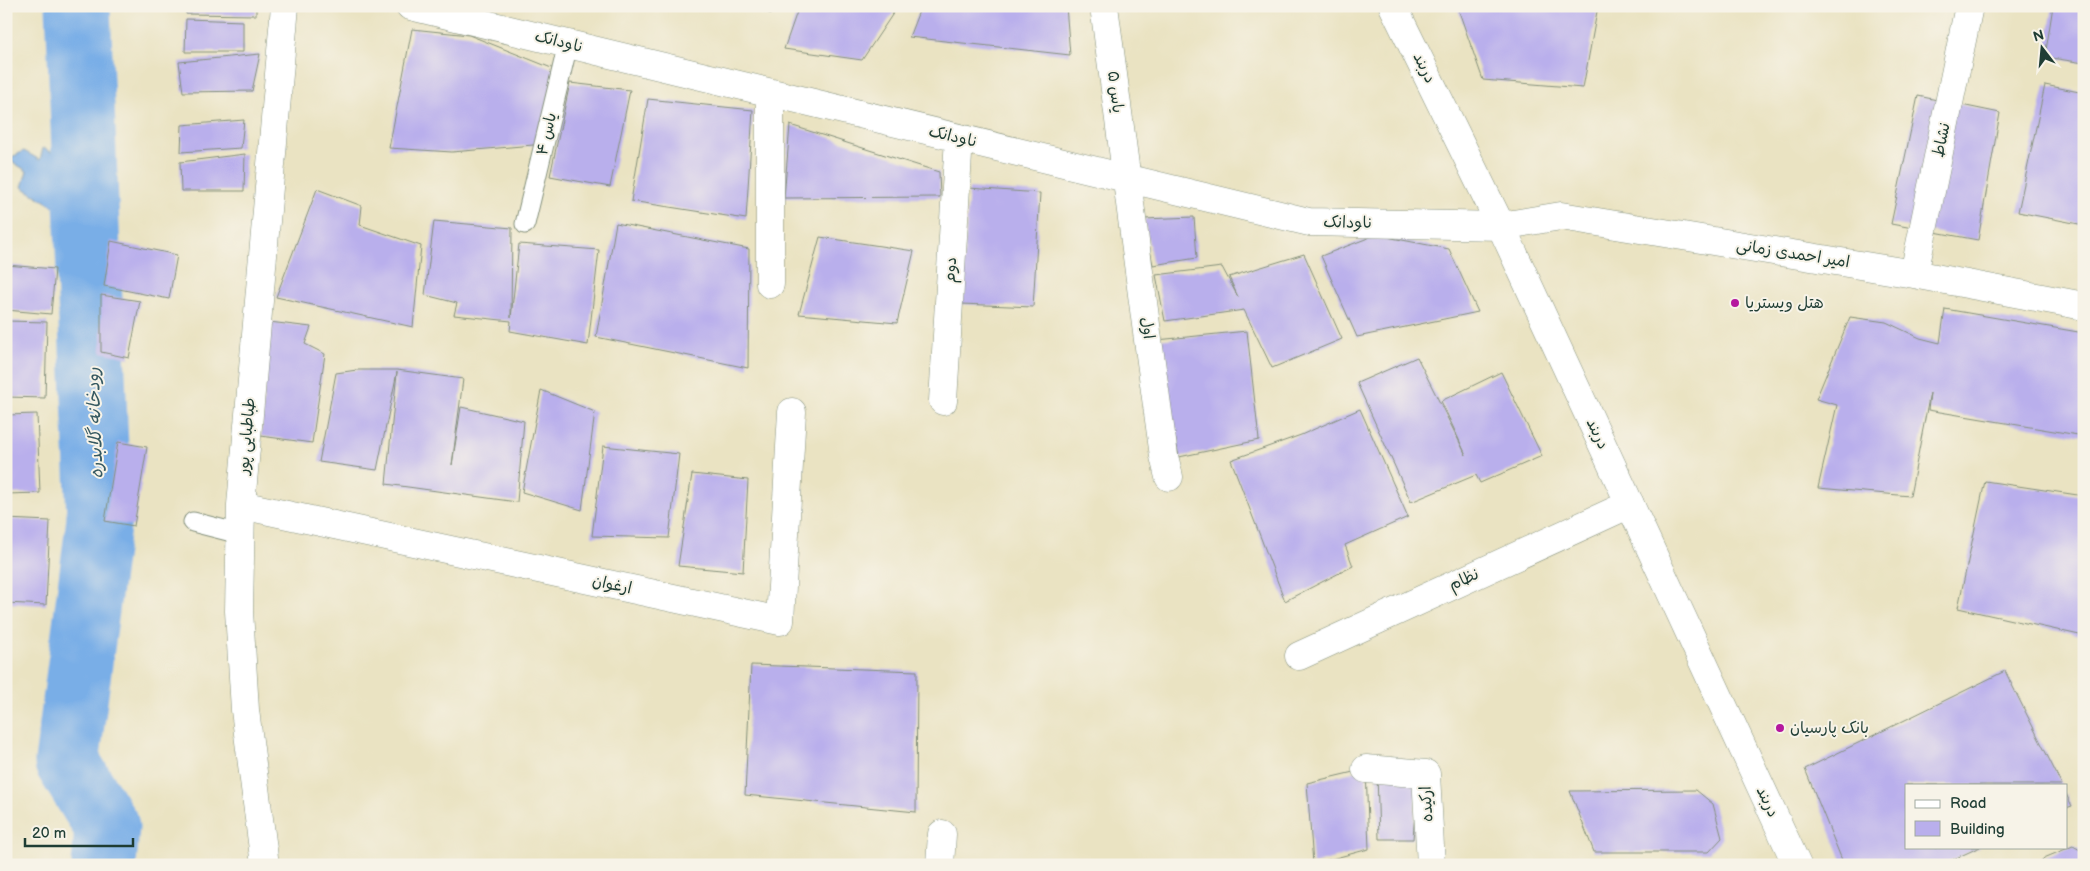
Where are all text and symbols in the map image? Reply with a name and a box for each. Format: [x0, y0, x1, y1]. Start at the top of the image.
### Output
north arrow [2018, 22, 2068, 72]
text: N [2031, 26, 2046, 46]
street label: ناودانک [533, 27, 585, 57]
street label: دربند [1408, 50, 1440, 86]
street label: یاس ۵ [1103, 70, 1127, 114]
street label: یاس ۴ [533, 111, 561, 157]
street label: نشاط [1929, 121, 1955, 159]
street label: ناودانک [927, 122, 979, 152]
street label: ناودانک [1323, 213, 1373, 233]
street label: امیر احمدی زمانی [1735, 236, 1851, 272]
street label: دوم [941, 257, 963, 284]
place label: هتل ویستریا [1745, 294, 1824, 313]
marker: هتل ویستریا [1729, 297, 1741, 309]
street label: اول [1136, 316, 1158, 340]
water label: رودخانه گلابدره [82, 367, 107, 479]
street label: طباطبایی پور [234, 397, 260, 477]
street label: دربند [1582, 416, 1612, 452]
street label: نظام [1446, 565, 1483, 597]
street label: ارغوان [590, 572, 634, 598]
place label: بانک پارسیان [1790, 719, 1869, 738]
marker: بانک پارسیان [1774, 722, 1786, 734]
street label: دربند [1752, 784, 1782, 820]
legend [1905, 784, 2068, 848]
street label: ارکیده [1417, 786, 1437, 822]
text: Road [1950, 794, 1986, 813]
scale bar [25, 816, 132, 848]
text: Building [1950, 820, 2005, 839]
text: 20 m [32, 824, 66, 843]

